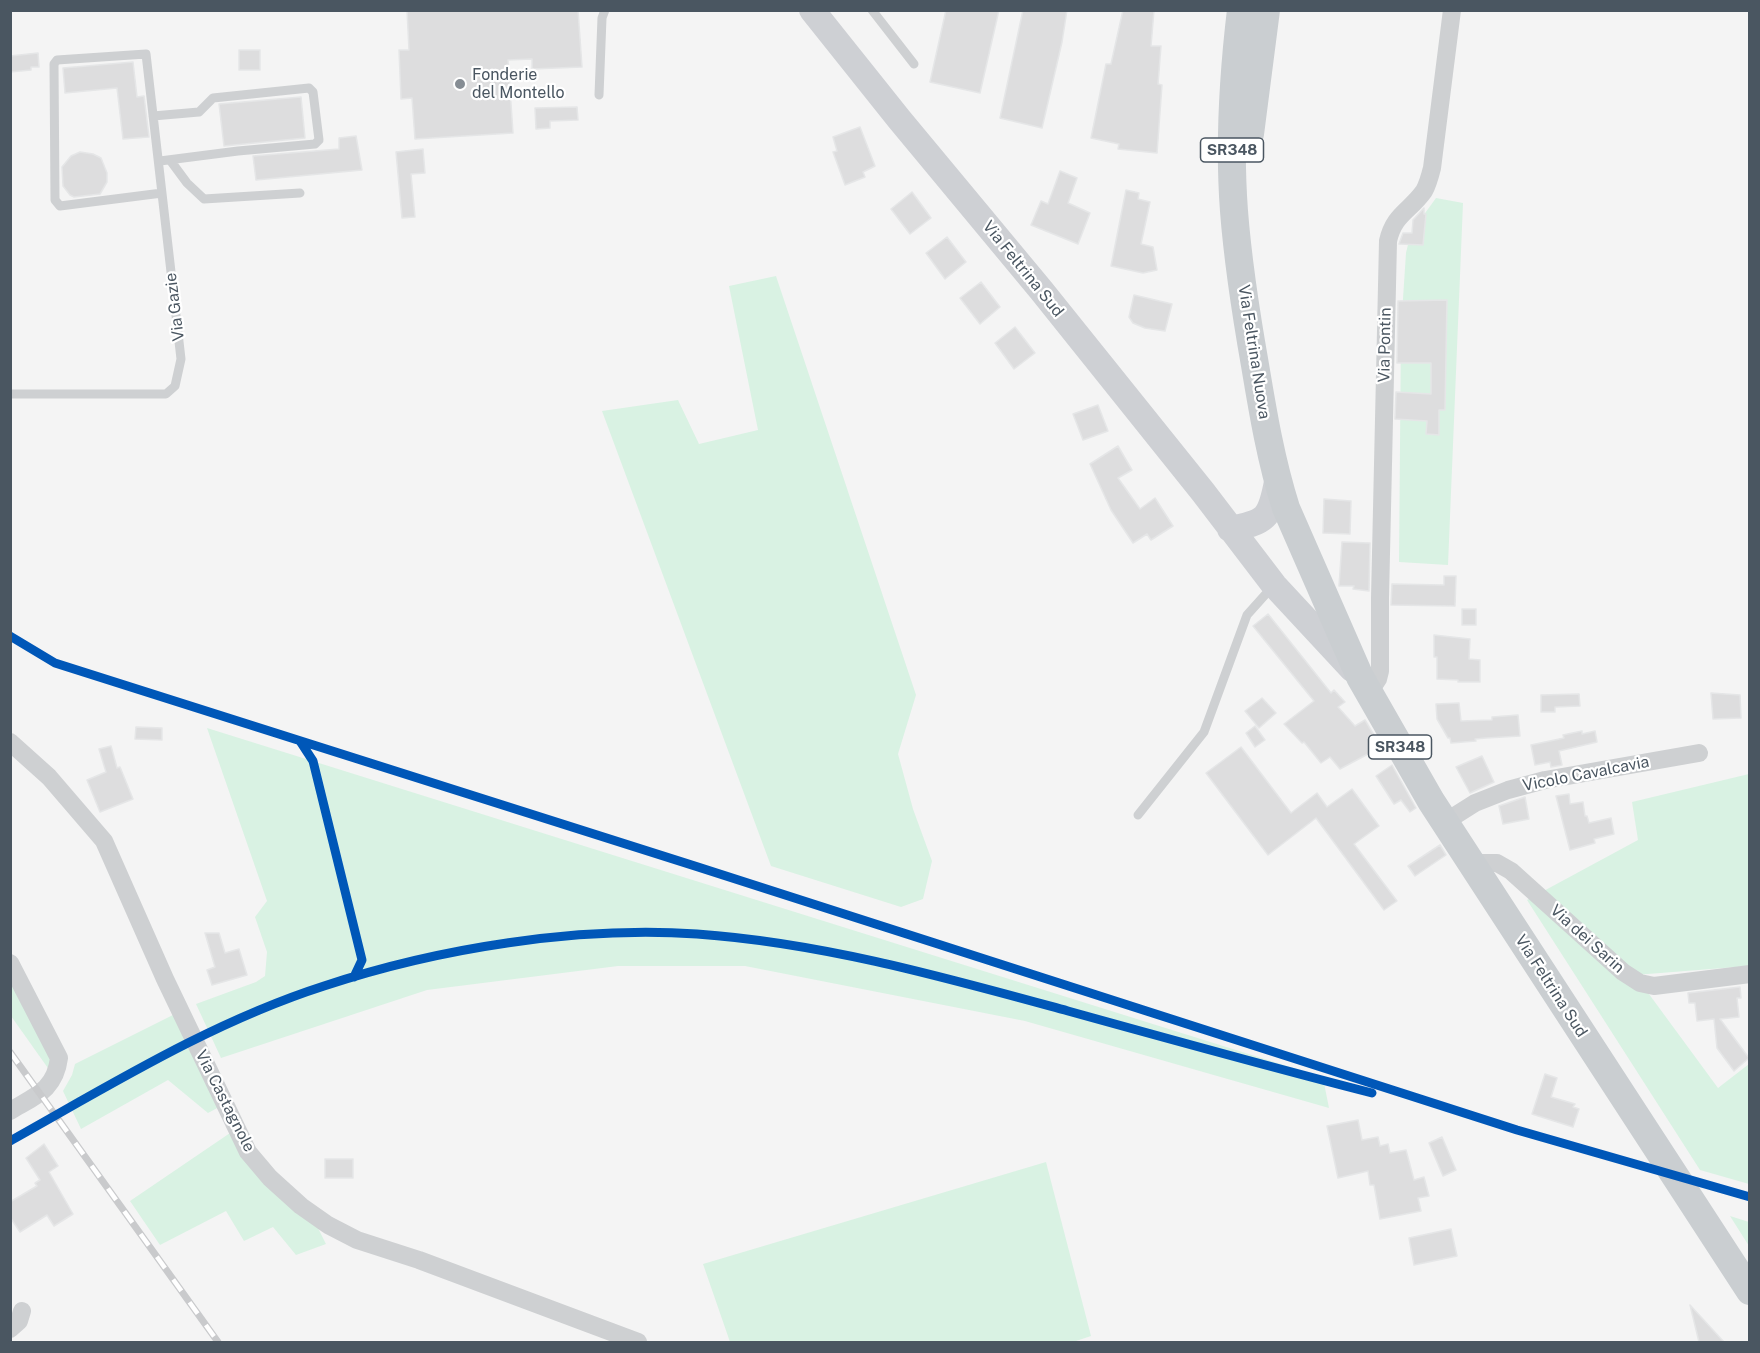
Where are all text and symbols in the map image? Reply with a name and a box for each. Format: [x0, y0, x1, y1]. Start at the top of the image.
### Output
place label: Fonderie del Montello [472, 65, 565, 103]
marker: Fonderie del Montello [453, 77, 467, 91]
road number: SR348 [1200, 138, 1264, 162]
street label: Via Feltrina Sud [978, 217, 1068, 321]
street label: Via Gazie [161, 272, 189, 342]
street label: Via Feltrina Nuova [1234, 284, 1274, 420]
street label: Via Pontin [1375, 307, 1395, 383]
road number: SR348 [1368, 735, 1432, 759]
street label: Vicolo Cavalcavia [1521, 752, 1651, 796]
street label: Via dei Sarin [1546, 901, 1628, 977]
street label: Via Feltrina Sud [1511, 931, 1591, 1041]
street label: Via Castagnole [191, 1047, 259, 1155]

